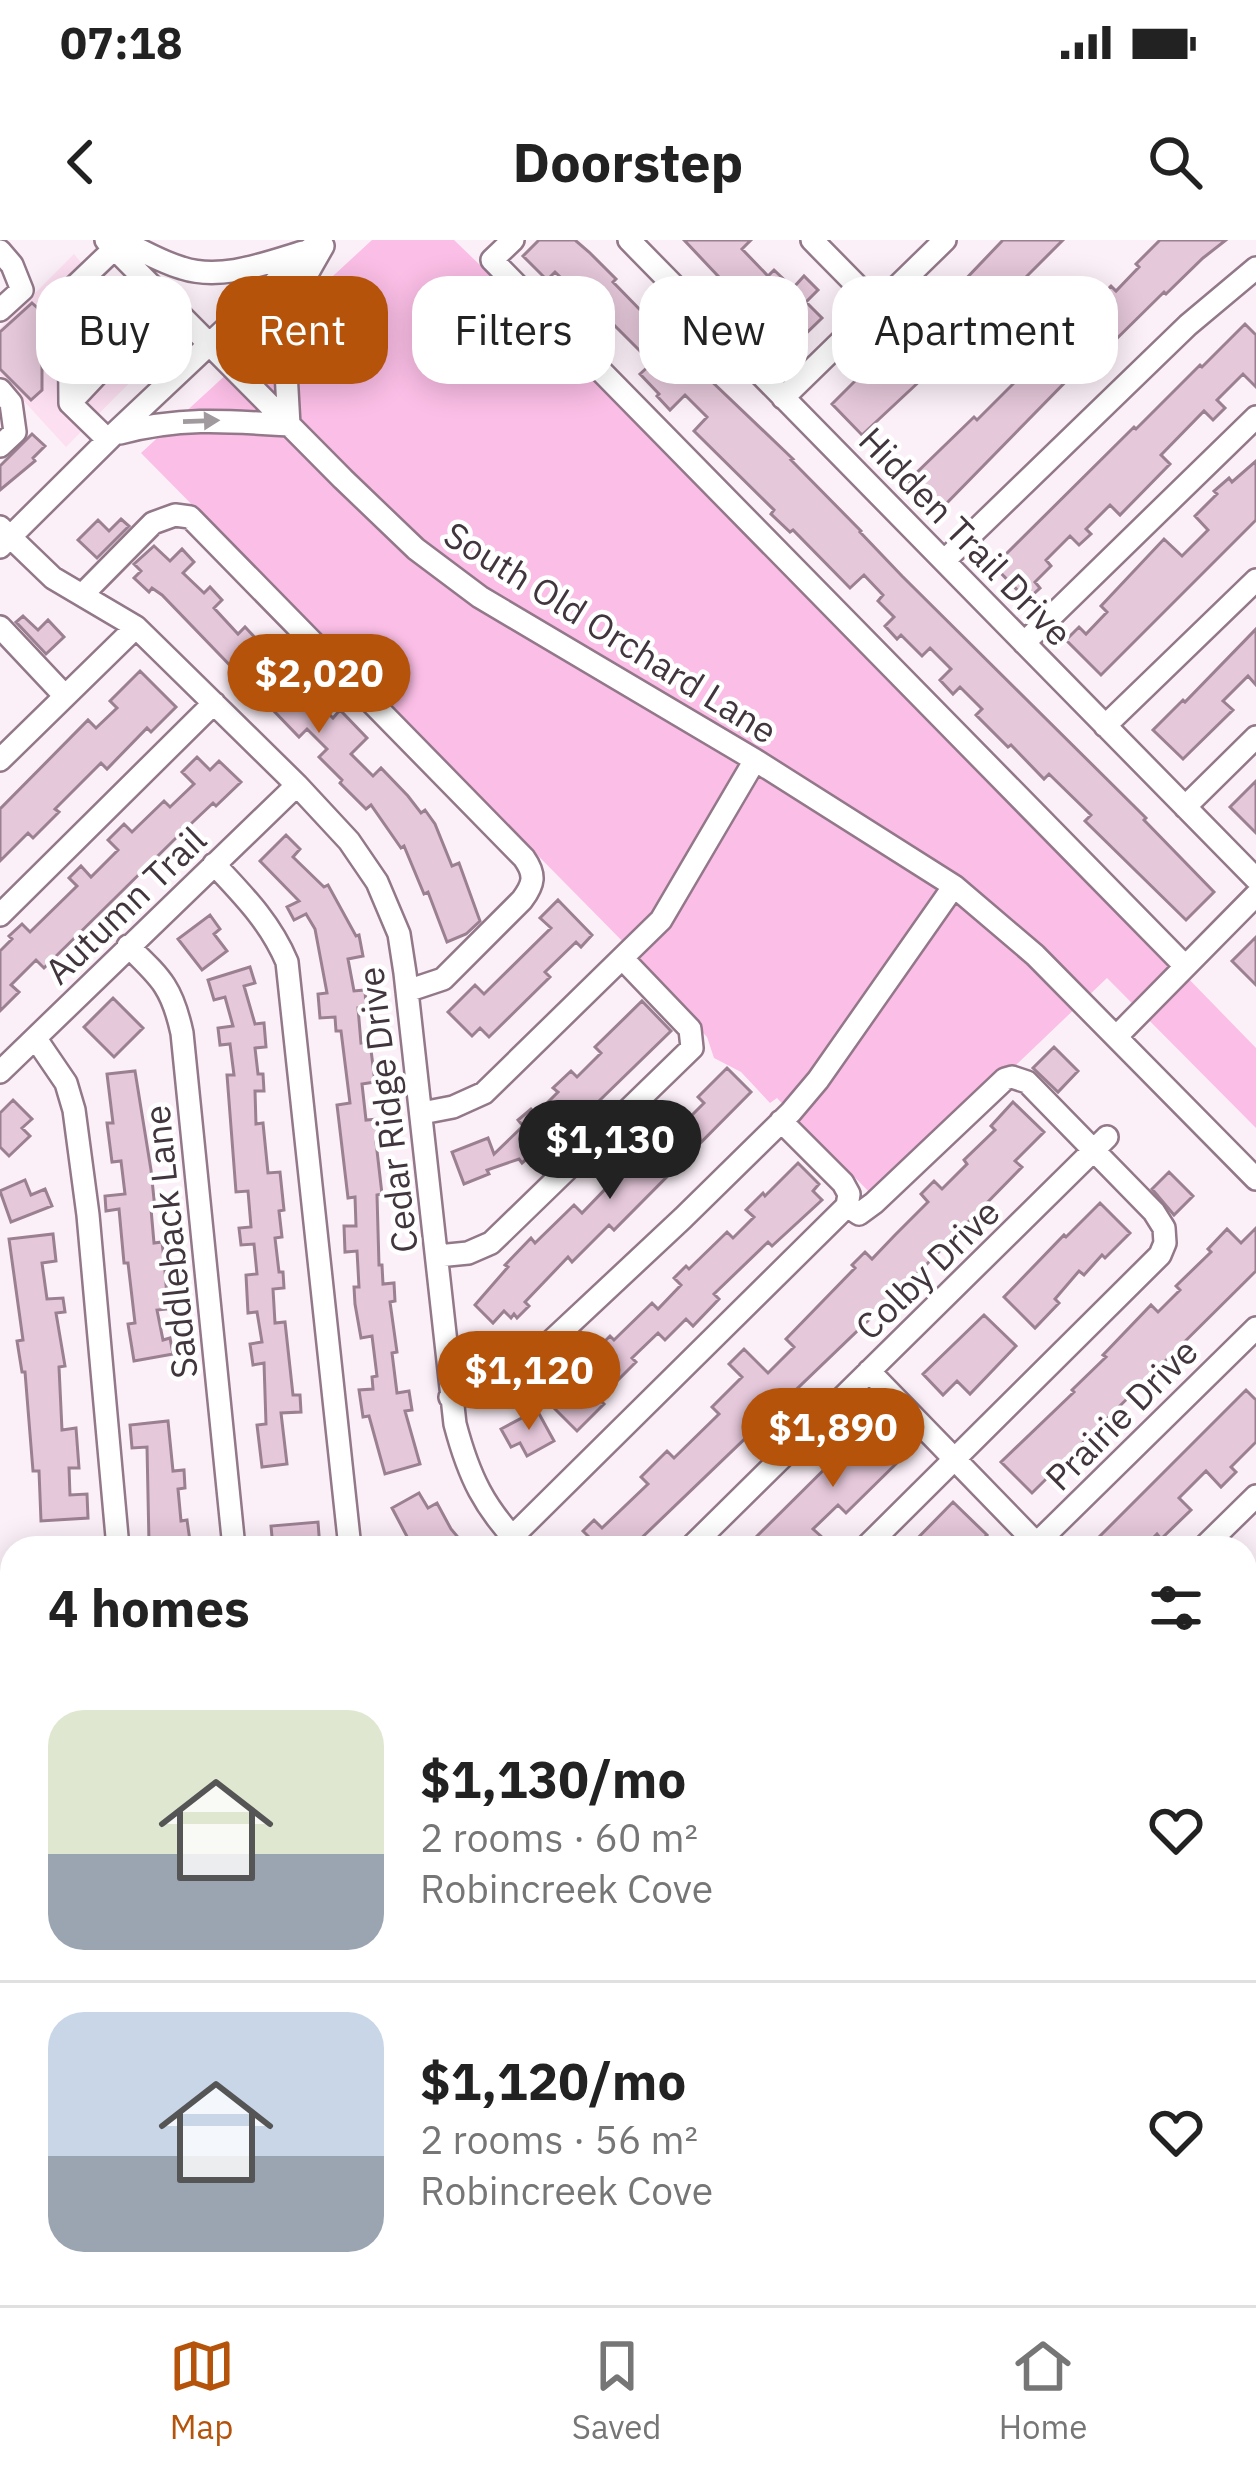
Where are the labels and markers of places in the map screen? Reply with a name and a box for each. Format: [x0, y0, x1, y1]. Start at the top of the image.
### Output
pin: $2,020 [221, 634, 417, 736]
pin: $1,130 [512, 1100, 708, 1202]
pin: $1,120 [431, 1331, 627, 1433]
pin: $1,890 [735, 1388, 931, 1490]

